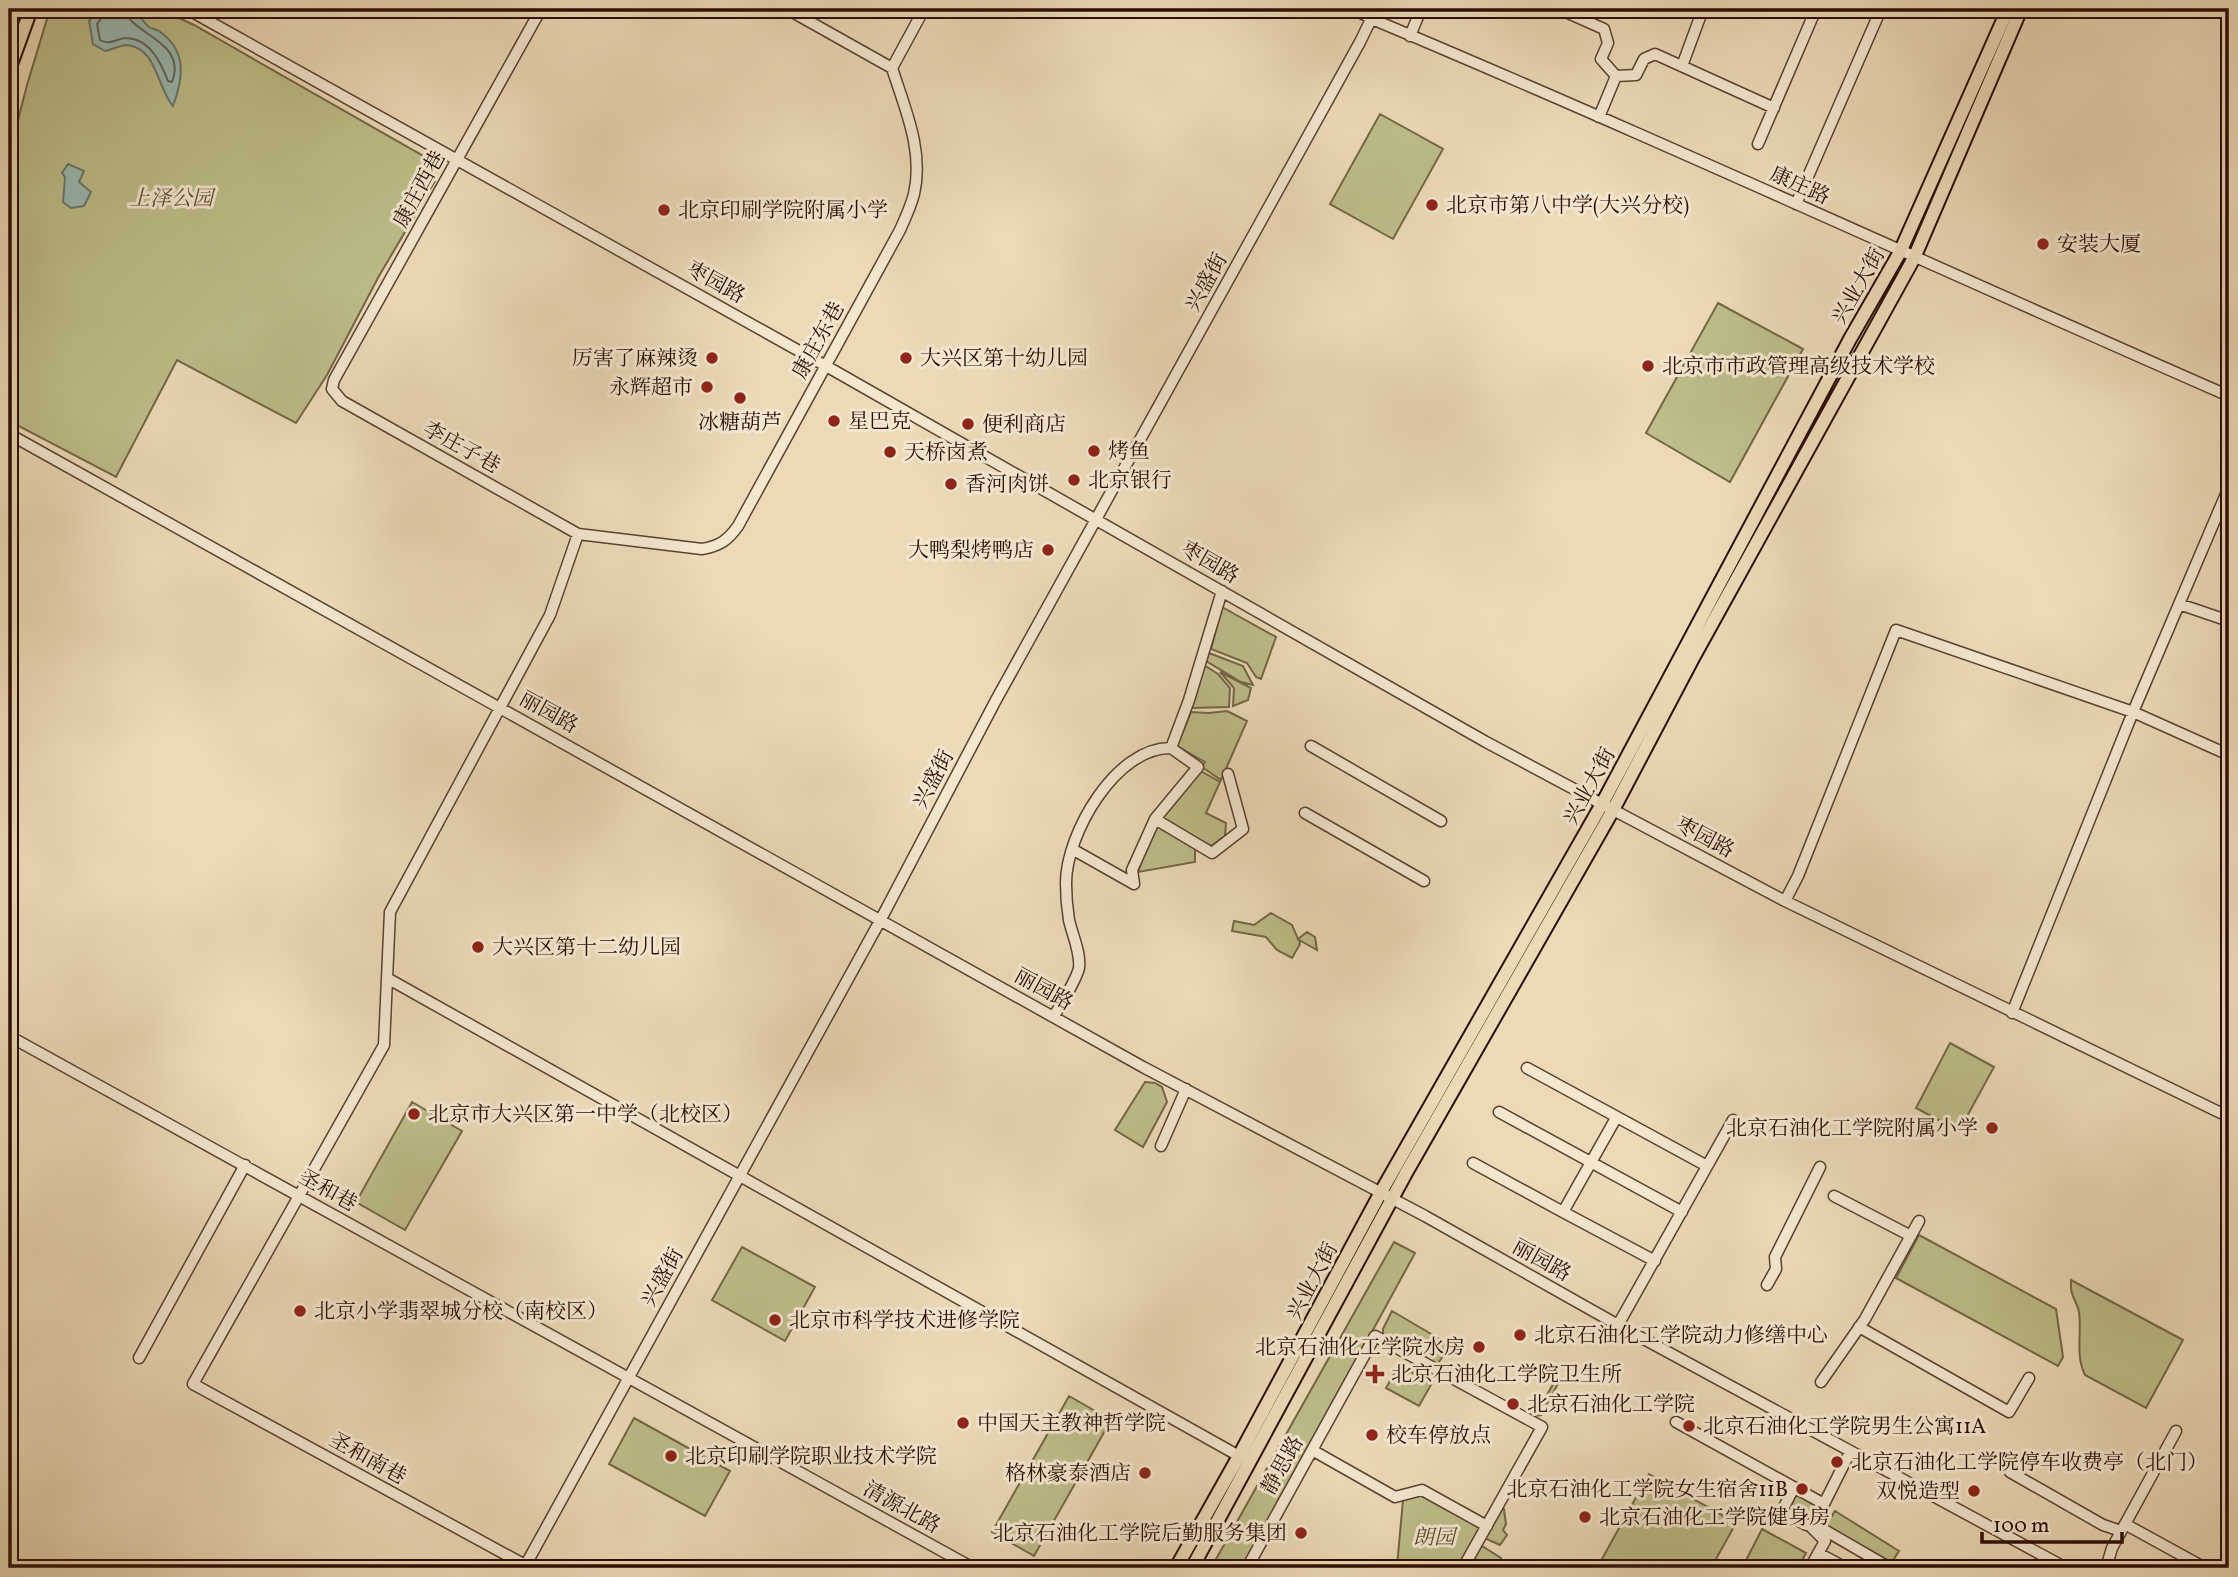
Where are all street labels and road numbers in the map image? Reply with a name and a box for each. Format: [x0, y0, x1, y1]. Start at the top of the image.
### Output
street label: 康庄西巷 [387, 146, 453, 233]
street label: 康庄路 [1765, 160, 1834, 212]
street label: 兴业大街 [1826, 243, 1893, 330]
street label: 兴盛街 [1179, 248, 1235, 317]
street label: 枣园路 [681, 255, 750, 311]
street label: 康庄东巷 [786, 297, 852, 384]
street label: 李庄子巷 [418, 415, 505, 481]
street label: 枣园路 [1175, 535, 1244, 592]
street label: 丽园路 [514, 685, 583, 741]
street label: 兴业大街 [1557, 743, 1623, 830]
street label: 兴盛街 [907, 745, 962, 814]
street label: 枣园路 [1670, 811, 1739, 866]
street label: 丽园路 [1009, 962, 1078, 1018]
street label: 圣和巷 [293, 1163, 362, 1219]
street label: 丽园路 [1507, 1233, 1576, 1289]
street label: 兴业大街 [1281, 1238, 1346, 1326]
street label: 兴盛街 [635, 1243, 691, 1312]
street label: 圣和南巷 [324, 1426, 411, 1492]
street label: 静思路 [1255, 1431, 1311, 1500]
street label: 清源北路 [858, 1475, 945, 1541]

